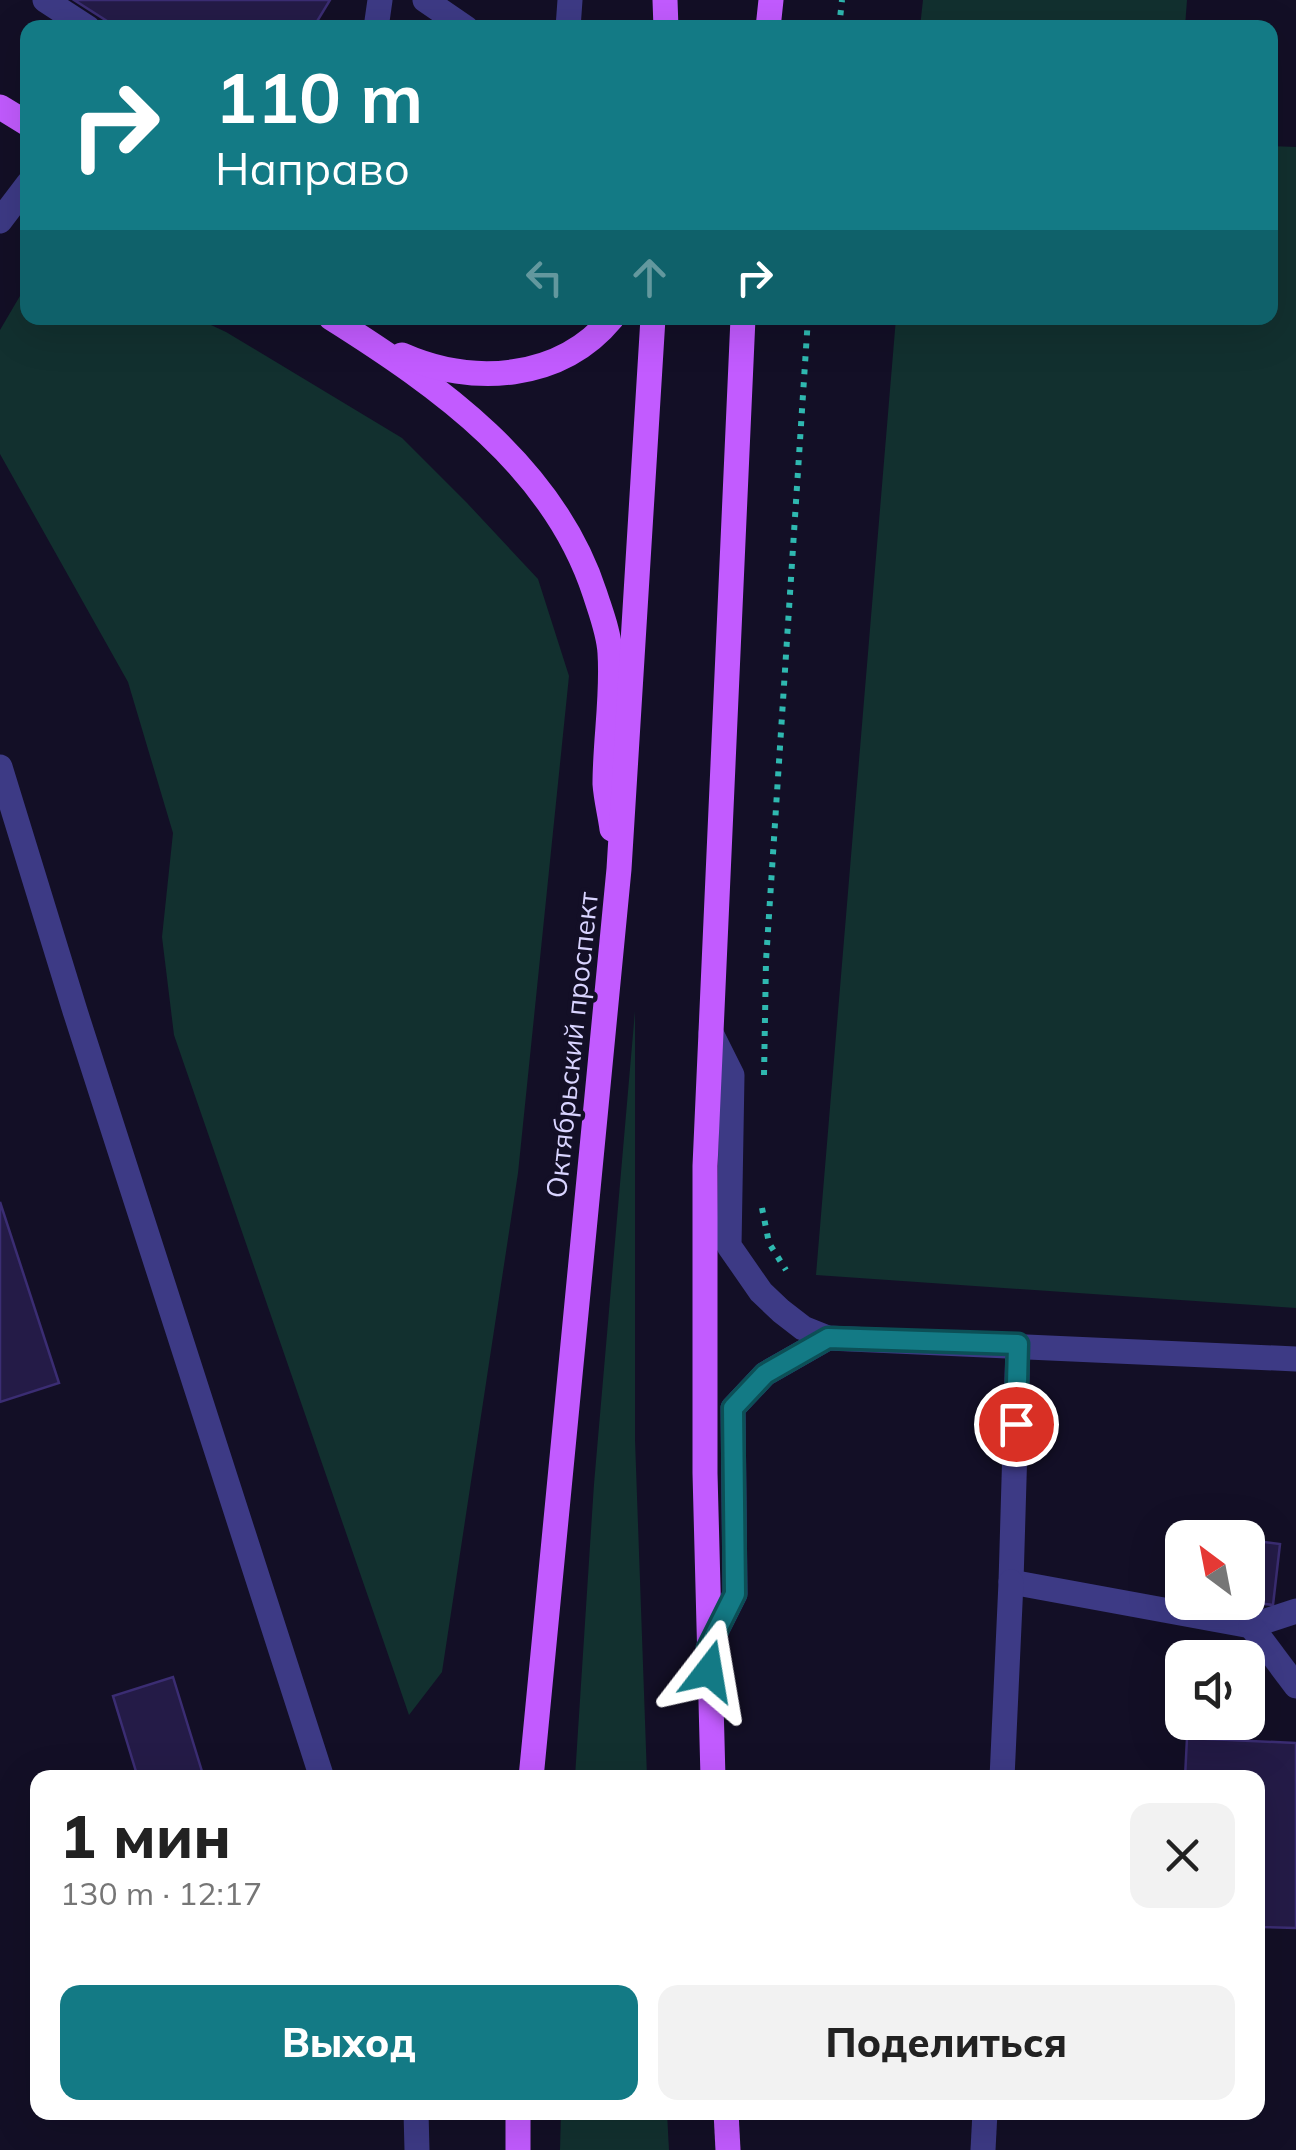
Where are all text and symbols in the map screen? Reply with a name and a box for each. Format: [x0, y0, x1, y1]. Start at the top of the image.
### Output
text: 110 m [215, 53, 423, 141]
icon: right [50, 60, 180, 190]
text: Направо [215, 140, 410, 196]
icon: left [517, 250, 572, 305]
icon: ahead [622, 250, 677, 305]
icon: right [727, 250, 782, 305]
street label: Октябрьский проспект [538, 890, 605, 1200]
pin [974, 1382, 1059, 1467]
icon: arrive [989, 1397, 1044, 1452]
north arrow [1165, 1520, 1265, 1620]
map controls [1165, 1520, 1265, 1740]
position arrow [657, 1619, 761, 1723]
button: sound [1165, 1640, 1265, 1740]
text: 1 мин [60, 1798, 231, 1873]
button: close [1130, 1803, 1235, 1908]
text: 130 m · 12:17 [60, 1873, 262, 1913]
button: Выход [60, 1985, 638, 2100]
button: Поделиться [658, 1985, 1235, 2100]

